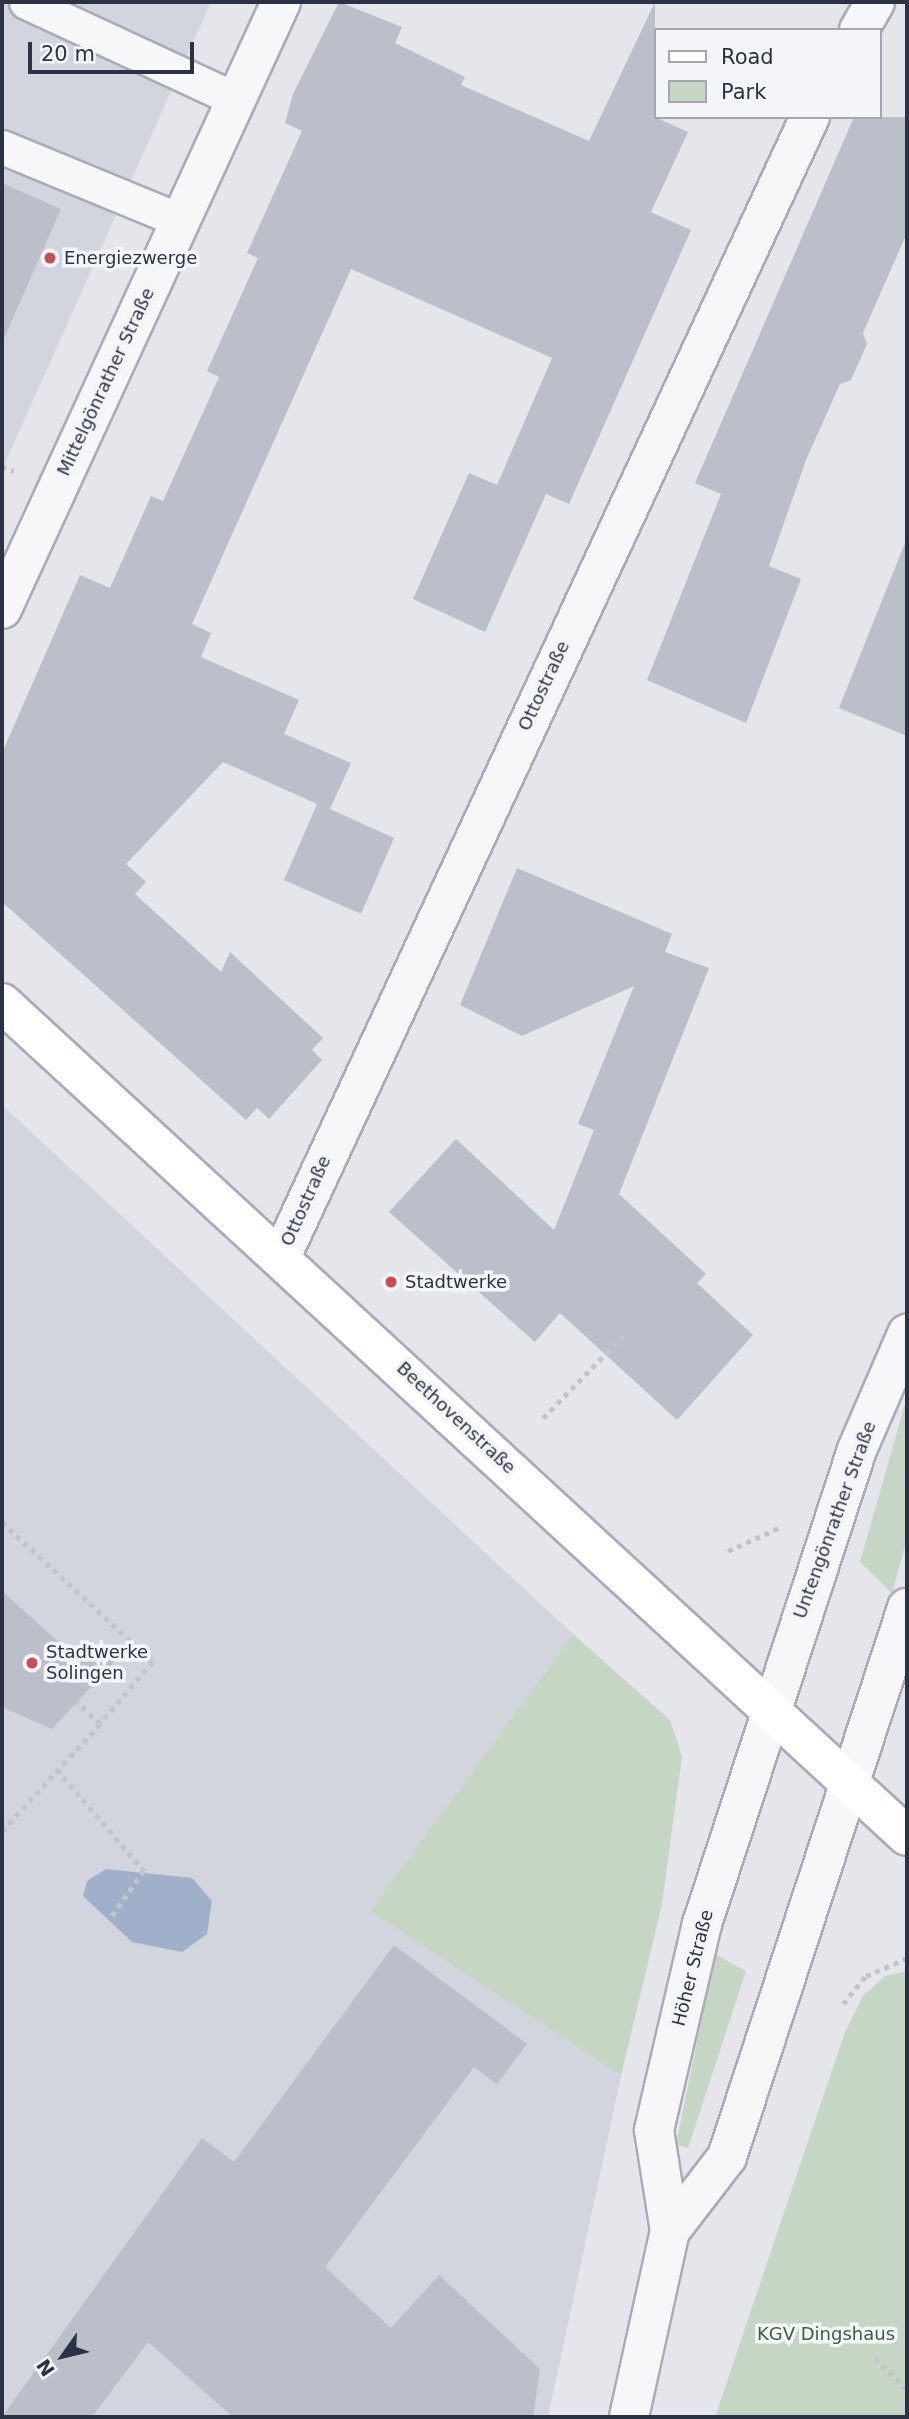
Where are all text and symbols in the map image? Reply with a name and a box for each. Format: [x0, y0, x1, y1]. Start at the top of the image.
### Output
scale bar [32, 28, 198, 72]
legend [654, 28, 881, 119]
text: 20 m [41, 42, 95, 66]
text: Road [721, 45, 774, 69]
text: Park [721, 80, 766, 104]
place label: Energiezwerge [64, 247, 197, 269]
marker: Energiezwerge [42, 250, 58, 266]
street label: Mittelgönrather Straße [53, 285, 159, 479]
street label: Ottostraße [514, 638, 574, 734]
street label: Ottostraße [276, 1152, 336, 1250]
place label: Stadtwerke [405, 1271, 507, 1293]
marker: Stadtwerke [383, 1274, 399, 1290]
street label: Beethovenstraße [392, 1357, 520, 1479]
street label: Untengönrather Straße [789, 1418, 881, 1622]
place label: Stadtwerke Solingen [46, 1642, 148, 1684]
marker: Stadtwerke Solingen [24, 1655, 40, 1671]
street label: Höher Straße [668, 1907, 718, 2029]
north arrow [28, 2321, 98, 2391]
park label: KGV Dingshaus [757, 2323, 895, 2345]
text: N [32, 2355, 59, 2380]

